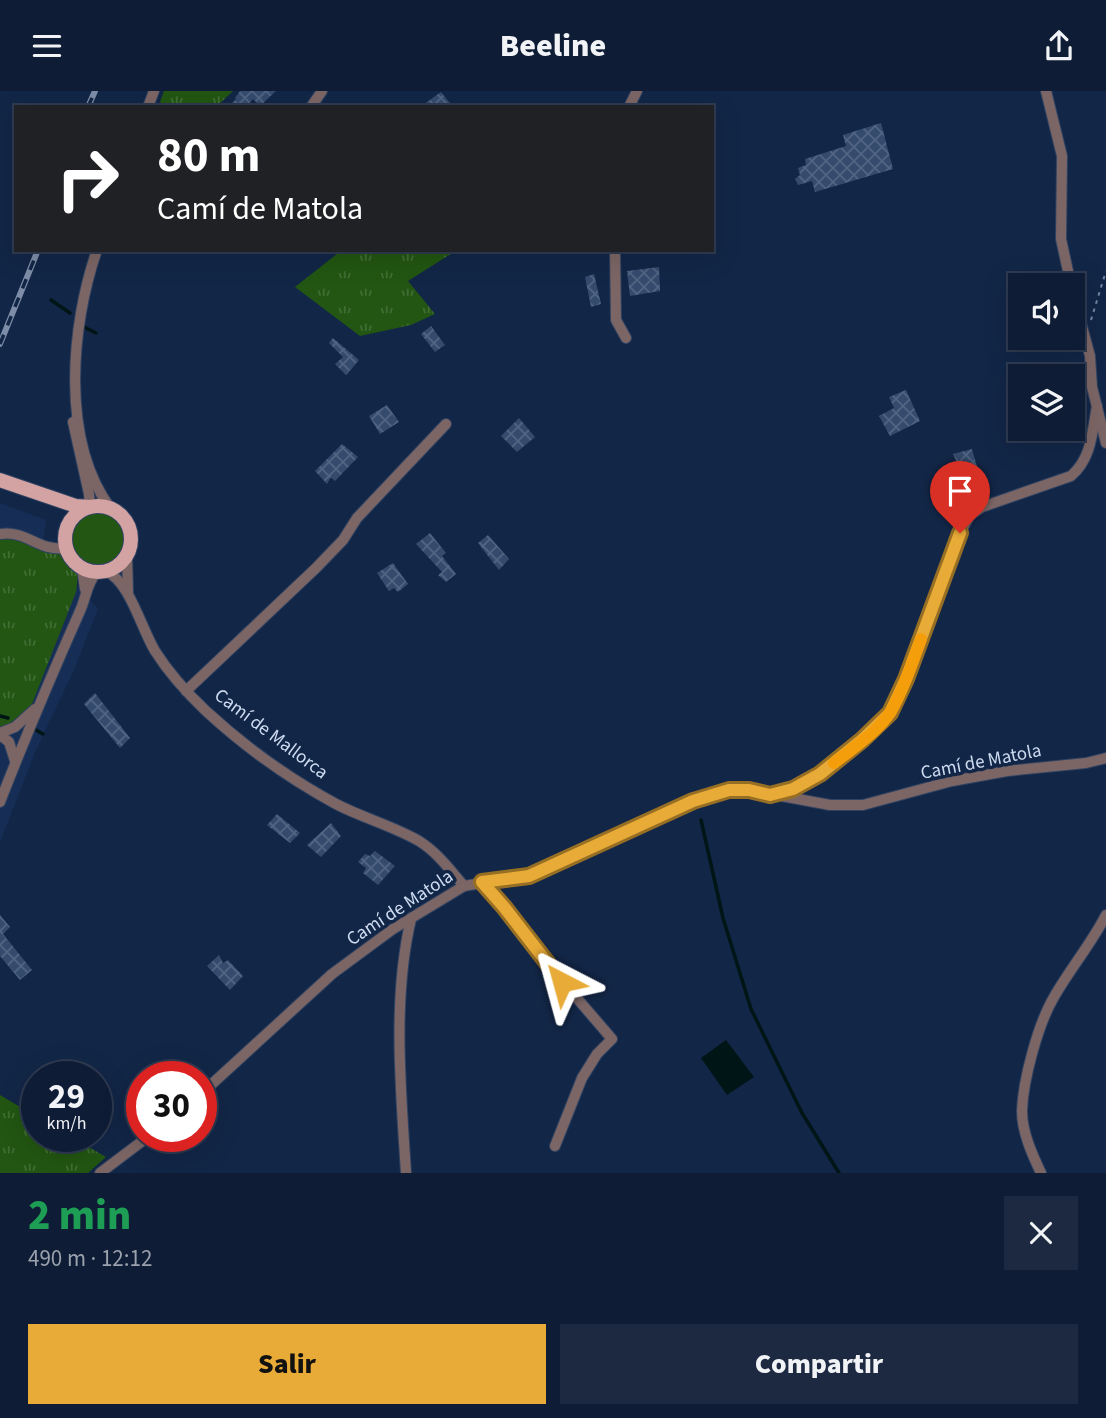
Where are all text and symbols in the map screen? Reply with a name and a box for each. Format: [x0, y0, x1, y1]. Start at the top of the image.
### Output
text: Beeline [500, 23, 606, 69]
icon: menu [28, 27, 66, 65]
icon: share [1040, 27, 1078, 65]
text: 80 m [157, 121, 261, 191]
icon: right [42, 133, 133, 224]
text: Camí de Matola [157, 186, 363, 232]
map controls [1008, 273, 1085, 441]
button: sound [1008, 273, 1085, 350]
button: layers [1008, 364, 1085, 441]
pin [930, 461, 990, 533]
icon: arrive [941, 472, 979, 510]
street label: Camí de Mallorca [208, 682, 334, 786]
street label: Camí de Matola [918, 737, 1044, 787]
street label: Camí de Matola [341, 863, 459, 953]
position arrow [525, 945, 599, 1019]
speed limit sign: 30 [126, 1061, 217, 1152]
text: 29 [48, 1072, 85, 1122]
text: km/h [47, 1111, 86, 1136]
text: 2 min [28, 1186, 131, 1246]
button: close [1004, 1196, 1078, 1270]
text: 490 m · 12:12 [28, 1242, 152, 1275]
button: Salir [28, 1324, 546, 1404]
button: Compartir [560, 1324, 1078, 1404]

